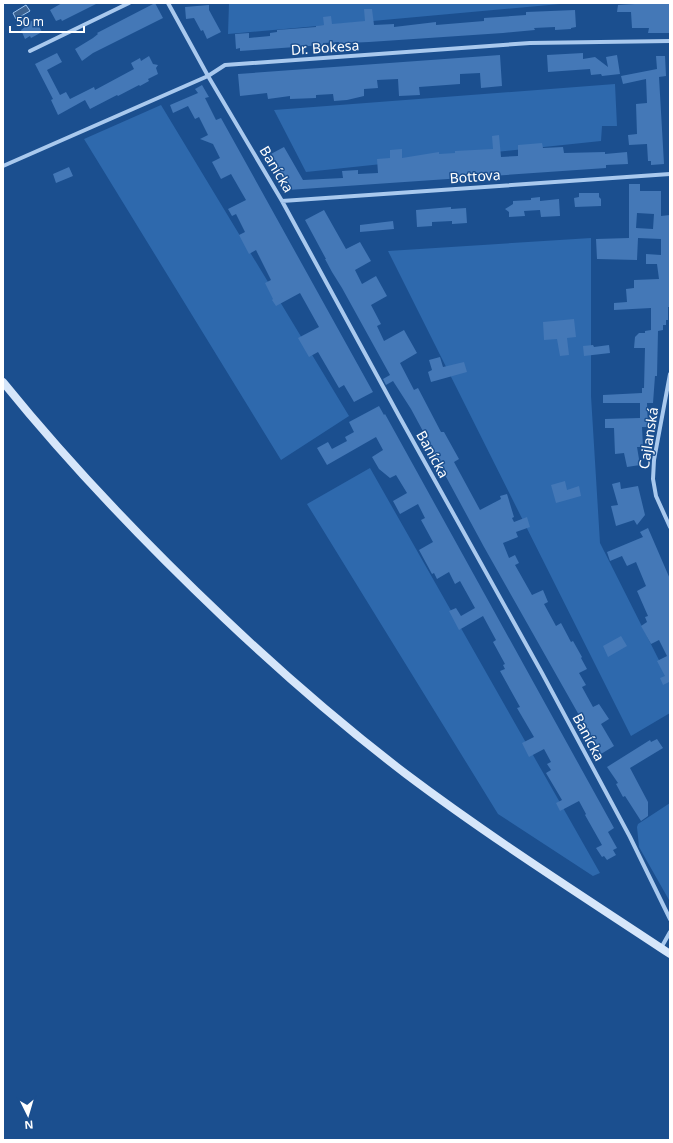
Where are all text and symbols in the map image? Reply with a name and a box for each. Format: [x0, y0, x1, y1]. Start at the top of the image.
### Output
scale bar [10, 8, 84, 34]
text: 50 m [16, 13, 44, 30]
street label: Dr. Bokesa [290, 35, 360, 59]
street label: Banícka [256, 142, 298, 196]
street label: Bottova [449, 165, 501, 187]
street label: Cajlanská [634, 406, 662, 470]
street label: Banícka [412, 427, 454, 481]
street label: Banícka [569, 710, 609, 764]
north arrow [8, 1095, 48, 1135]
text: N [24, 1118, 34, 1133]

